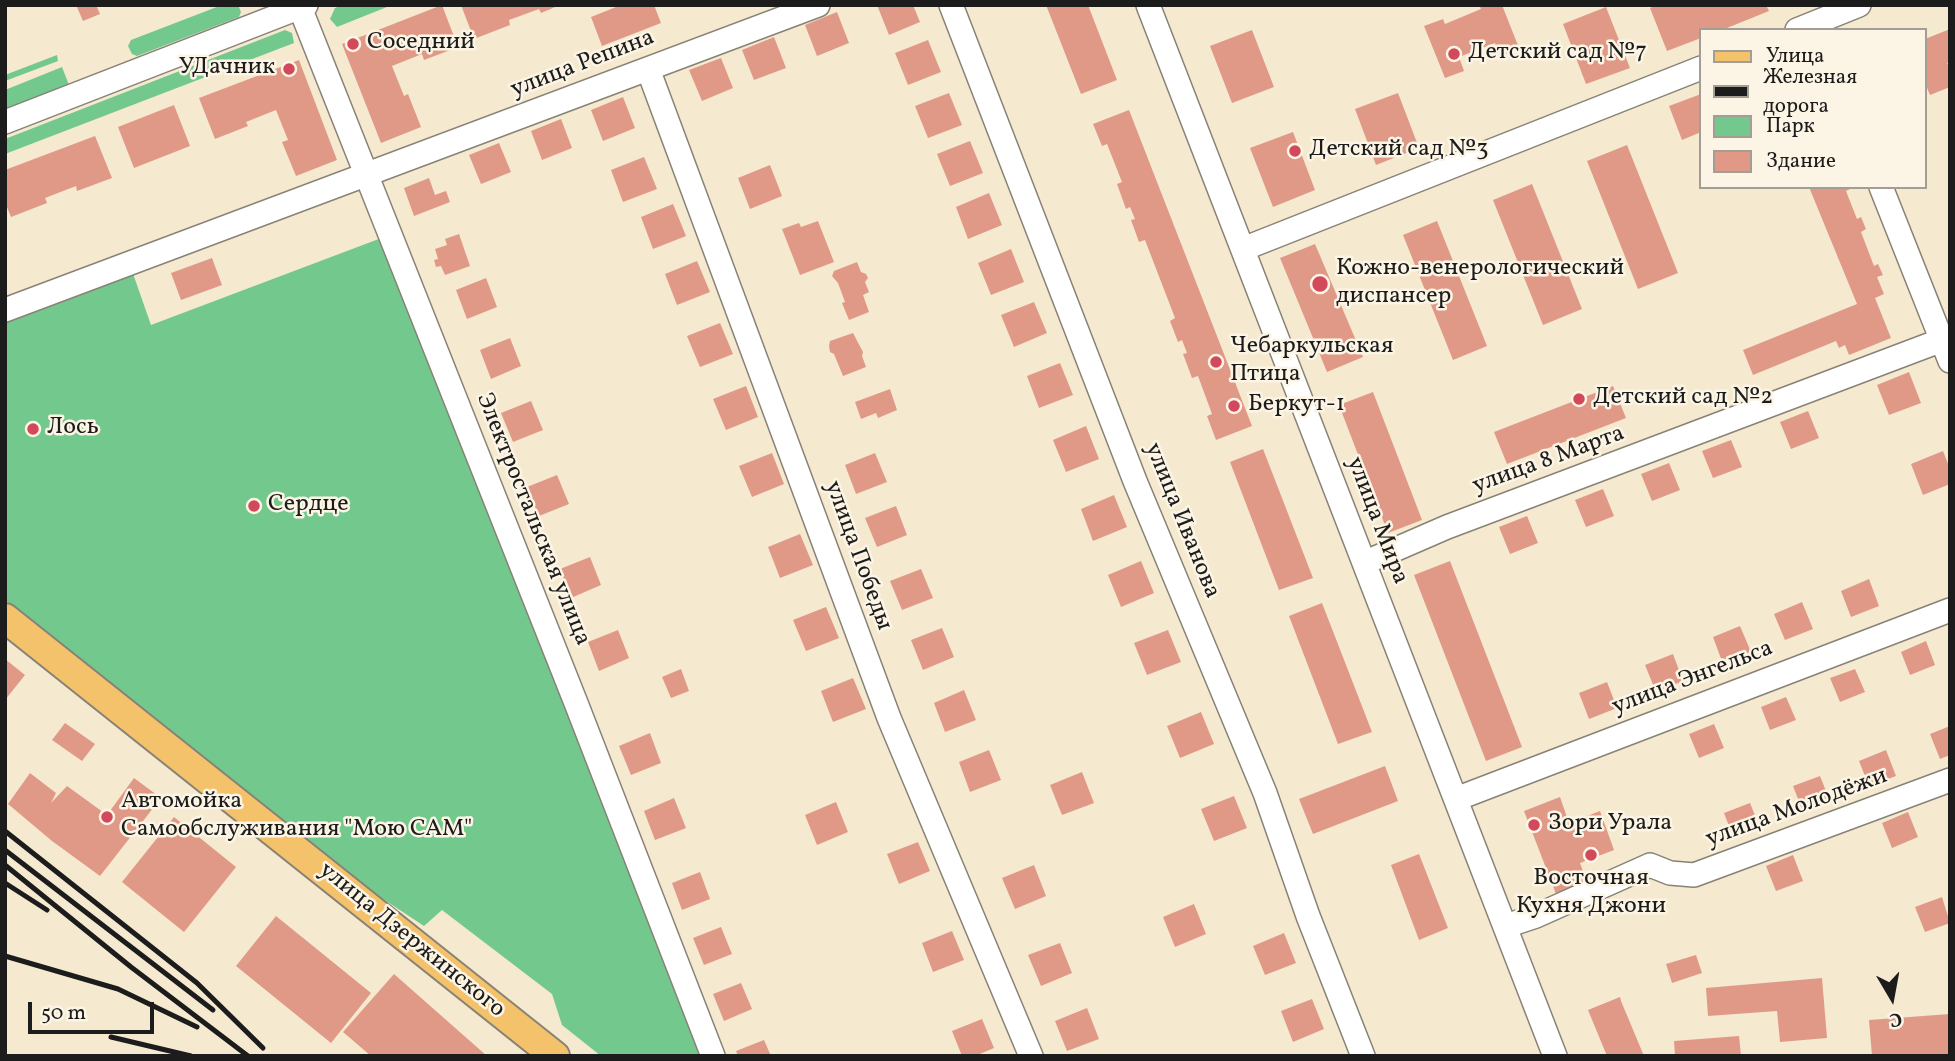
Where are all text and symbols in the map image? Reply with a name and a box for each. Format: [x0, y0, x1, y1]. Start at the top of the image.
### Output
street label: улица Репина [507, 24, 659, 106]
legend [1700, 28, 1927, 189]
place label: Соседний [367, 30, 475, 58]
marker: Соседний [345, 36, 361, 52]
place label: Детский сад №7 [1468, 40, 1647, 68]
text: Улица [1766, 42, 1824, 71]
marker: Детский сад №7 [1446, 46, 1462, 62]
place label: УДачник [179, 55, 275, 83]
marker: УДачник [281, 61, 297, 77]
text: Железная дорога [1763, 63, 1857, 121]
text: Парк [1766, 112, 1815, 141]
place label: Детский сад №3 [1309, 137, 1489, 165]
marker: Детский сад №3 [1287, 143, 1303, 159]
text: Здание [1766, 147, 1836, 176]
place label: Кожно-венерологический диспансер [1336, 256, 1624, 312]
marker: Кожно-венерологический диспансер [1310, 274, 1330, 294]
place label: Чебаркульская Птица [1230, 334, 1393, 390]
marker: Чебаркульская Птица [1208, 354, 1224, 370]
place label: Детский сад №2 [1593, 385, 1773, 413]
street label: Электростальская улица [468, 390, 596, 650]
marker: Детский сад №2 [1571, 391, 1587, 407]
place label: Беркут-1 [1248, 392, 1345, 420]
marker: Беркут-1 [1226, 398, 1242, 414]
place label: Лось [47, 415, 99, 443]
street label: улица 8 Марта [1469, 420, 1629, 502]
marker: Лось [25, 421, 41, 437]
street label: улица Иванова [1137, 439, 1225, 603]
street label: улица Мира [1338, 453, 1414, 589]
street label: улица Победы [817, 477, 897, 635]
place label: Сердце [268, 492, 349, 520]
marker: Сердце [246, 498, 262, 514]
street label: улица Энгельса [1608, 635, 1778, 723]
street label: улица Молодёжи [1702, 763, 1892, 855]
place label: Автомойка Самообслуживания "Мою САМ" [121, 789, 472, 845]
marker: Автомойка Самообслуживания "Мою САМ" [99, 809, 115, 825]
place label: Зори Урала [1548, 811, 1672, 839]
marker: Зори Урала [1526, 817, 1542, 833]
marker: Восточная Кухня Джони [1583, 847, 1599, 863]
street label: улица Дзержинского [312, 857, 510, 1025]
place label: Восточная Кухня Джони [1516, 866, 1666, 922]
north arrow [1857, 963, 1927, 1033]
scale bar [32, 988, 158, 1032]
text: 50 m [41, 999, 86, 1028]
text: С [1887, 1005, 1904, 1033]

